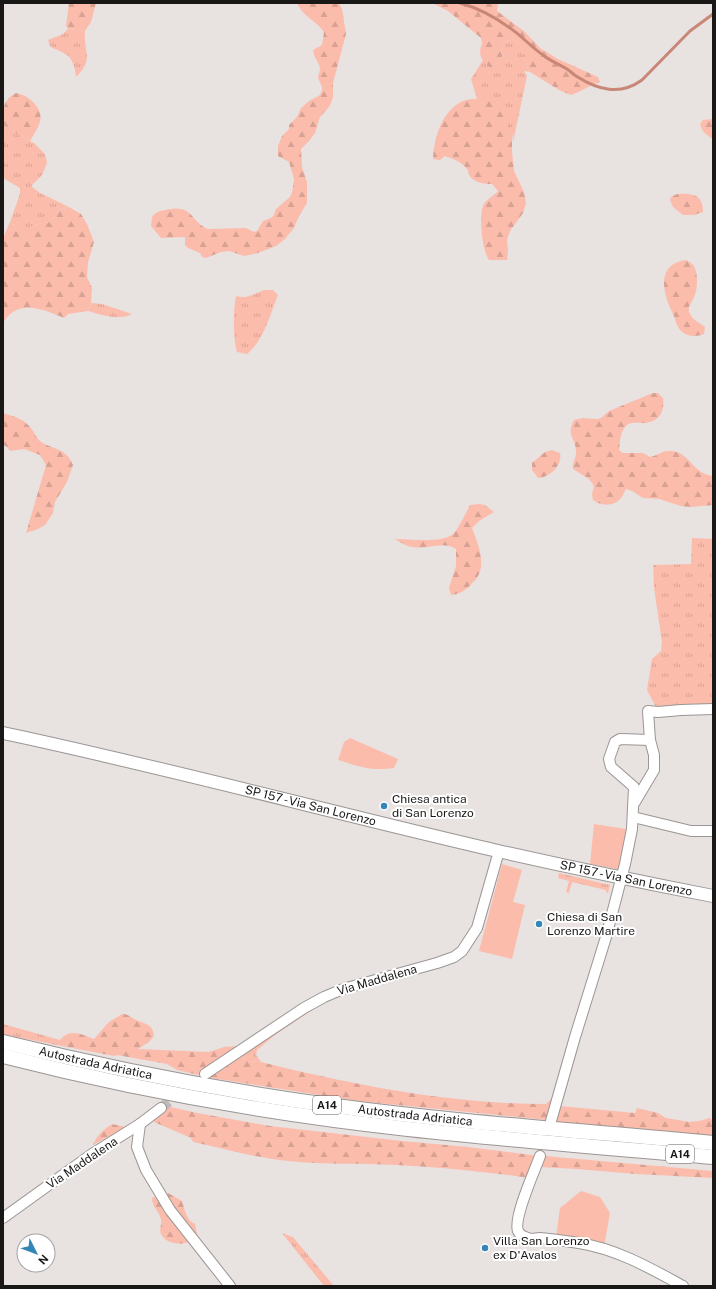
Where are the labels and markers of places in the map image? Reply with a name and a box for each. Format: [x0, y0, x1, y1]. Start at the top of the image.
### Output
place label: Chiesa antica di San Lorenzo [392, 792, 474, 820]
marker: Chiesa antica di San Lorenzo [379, 801, 389, 811]
place label: Chiesa di San Lorenzo Martire [547, 910, 635, 938]
marker: Chiesa di San Lorenzo Martire [534, 919, 544, 929]
place label: Villa San Lorenzo ex D'Avalos [493, 1234, 590, 1262]
marker: Villa San Lorenzo ex D'Avalos [480, 1243, 490, 1253]

